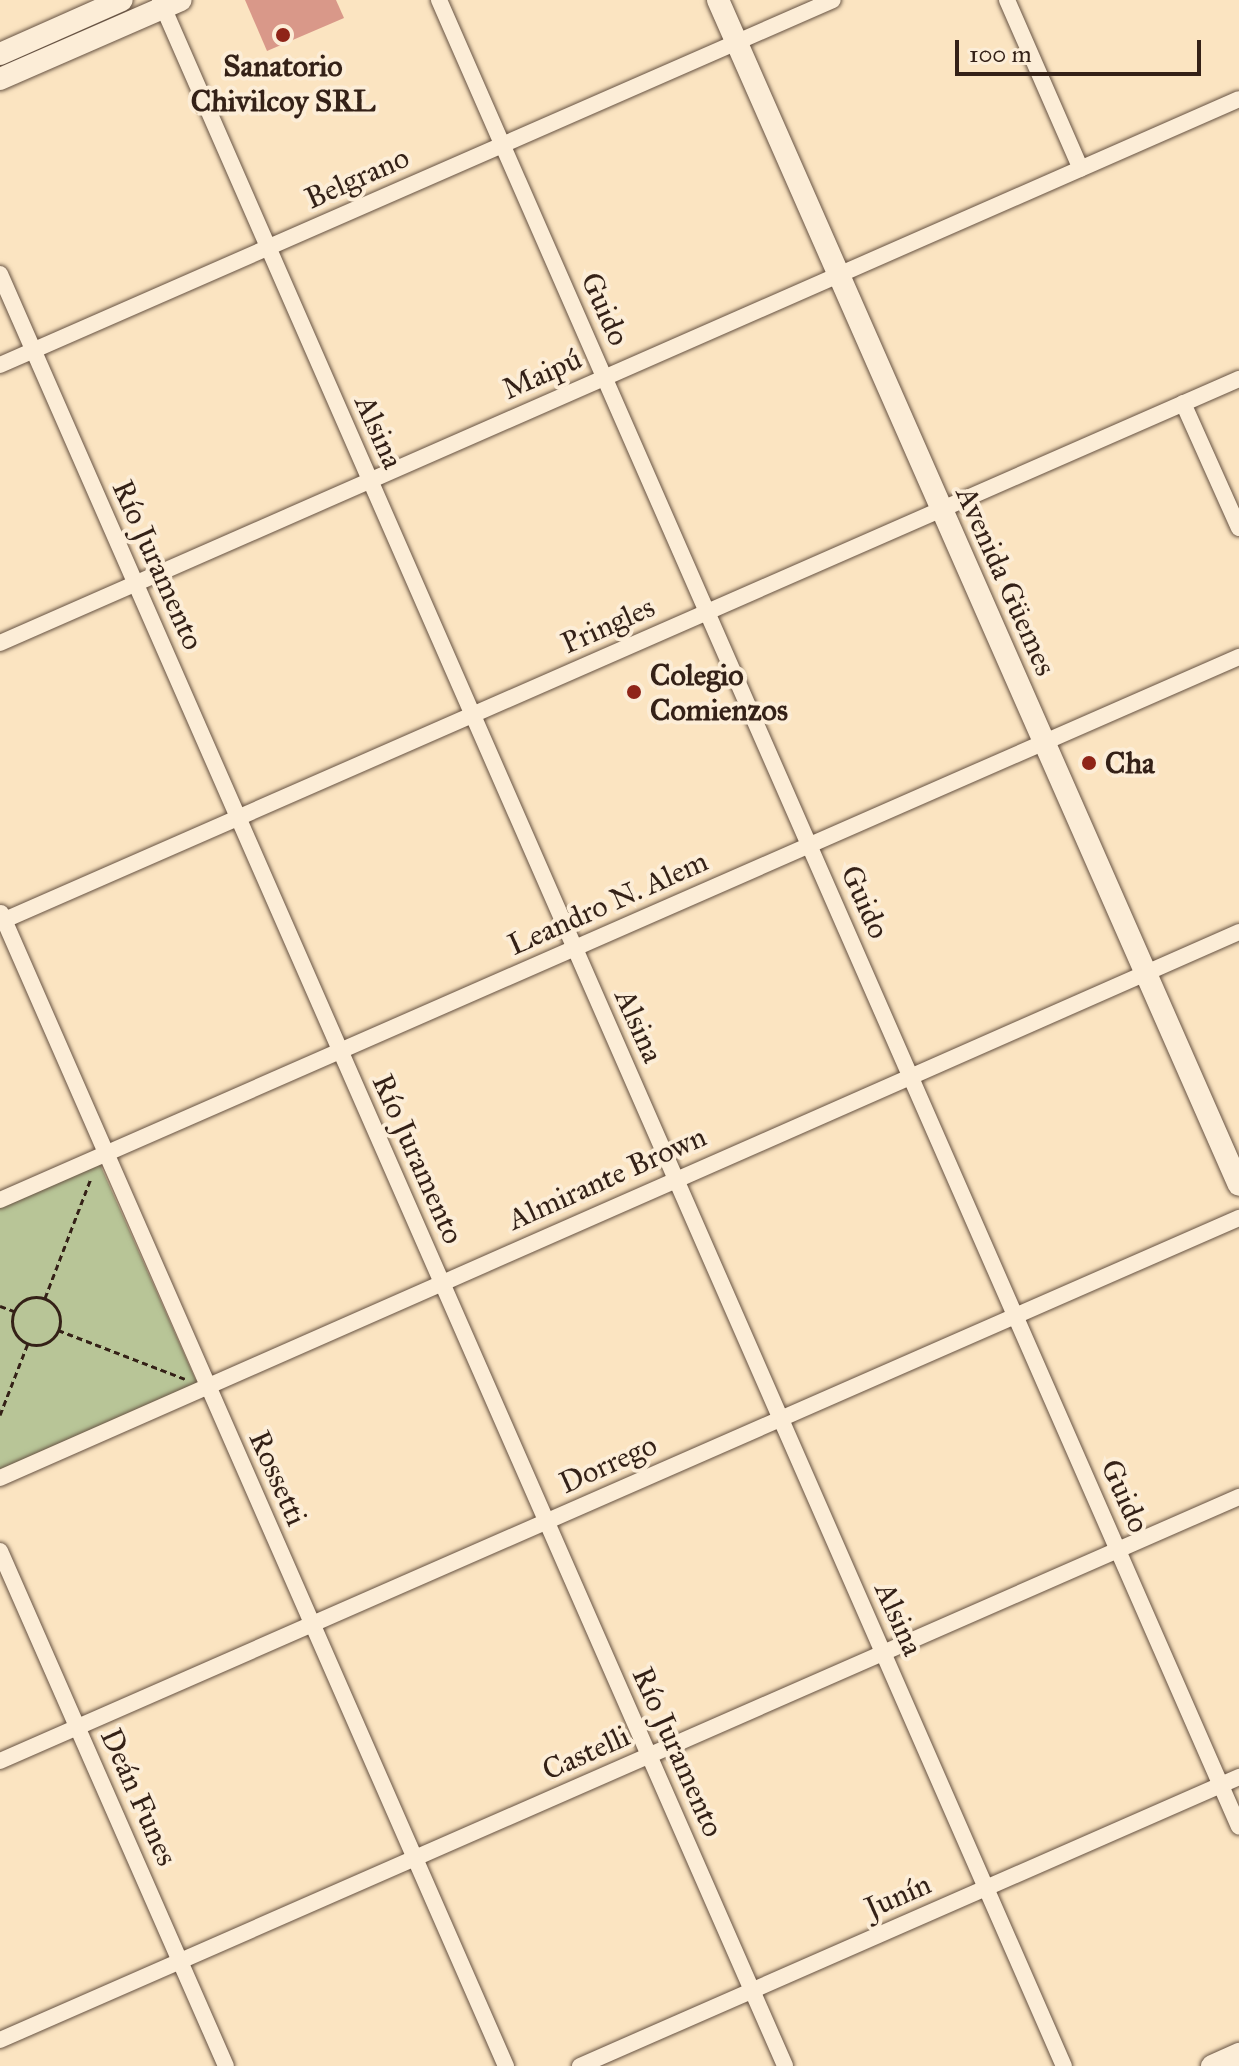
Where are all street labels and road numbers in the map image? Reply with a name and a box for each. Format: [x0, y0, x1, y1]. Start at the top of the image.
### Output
street label: Belgrano [299, 139, 415, 217]
street label: Guido [573, 267, 637, 351]
street label: Maipú [497, 341, 587, 407]
street label: Alsina [347, 390, 411, 474]
street label: Río Juramento [105, 475, 211, 655]
street label: Avenida Güemes [948, 481, 1064, 681]
street label: Pringles [556, 589, 660, 661]
street label: Leandro N. Alem [503, 843, 713, 963]
street label: Guido [833, 860, 897, 944]
street label: Alsina [607, 984, 671, 1068]
street label: Río Juramento [365, 1069, 471, 1249]
street label: Almirante Brown [502, 1118, 712, 1238]
street label: Rossetti [241, 1425, 315, 1531]
street label: Dorrego [554, 1427, 662, 1501]
street label: Guido [1093, 1454, 1157, 1538]
street label: Alsina [867, 1577, 931, 1661]
street label: Río Juramento [625, 1662, 731, 1842]
street label: Castelli [537, 1718, 635, 1788]
street label: Deán Funes [93, 1723, 185, 1871]
street label: Junín [860, 1866, 936, 1926]

